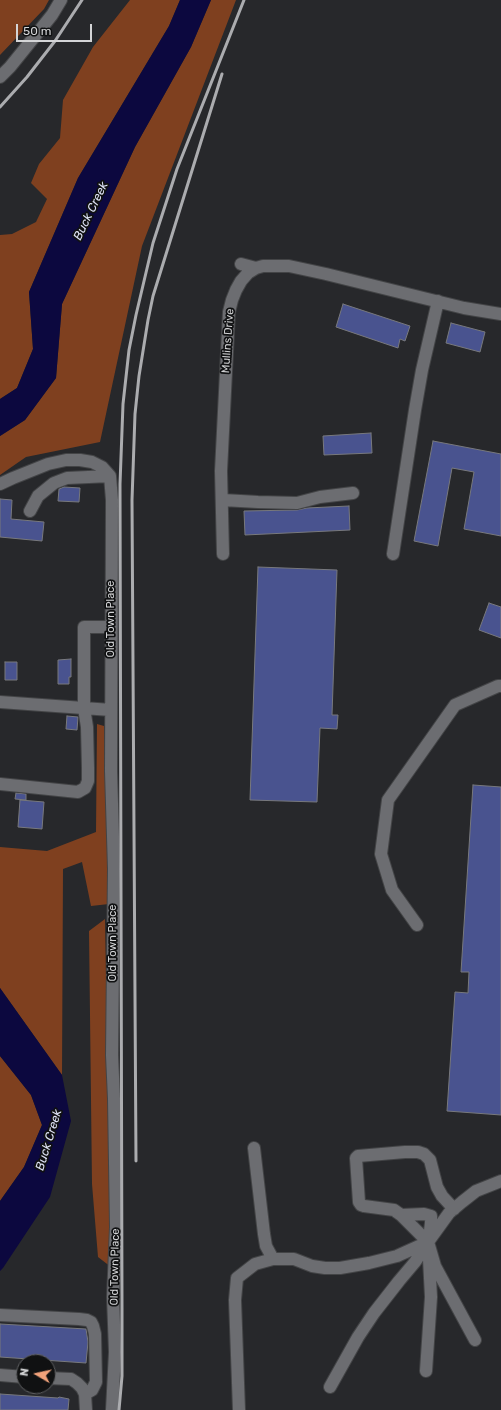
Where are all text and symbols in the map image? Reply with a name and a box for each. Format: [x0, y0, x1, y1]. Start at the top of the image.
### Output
scale bar [18, 16, 94, 42]
text: 50 m [23, 24, 51, 38]
water label: Buck Creek [71, 179, 111, 243]
street label: Mullins Drive [219, 308, 237, 374]
street label: Old Town Place [104, 580, 118, 658]
street label: Old Town Place [106, 904, 120, 982]
water label: Buck Creek [33, 1108, 65, 1172]
street label: Old Town Place [108, 1228, 122, 1306]
north arrow [16, 1354, 56, 1394]
text: N [18, 1367, 32, 1377]

